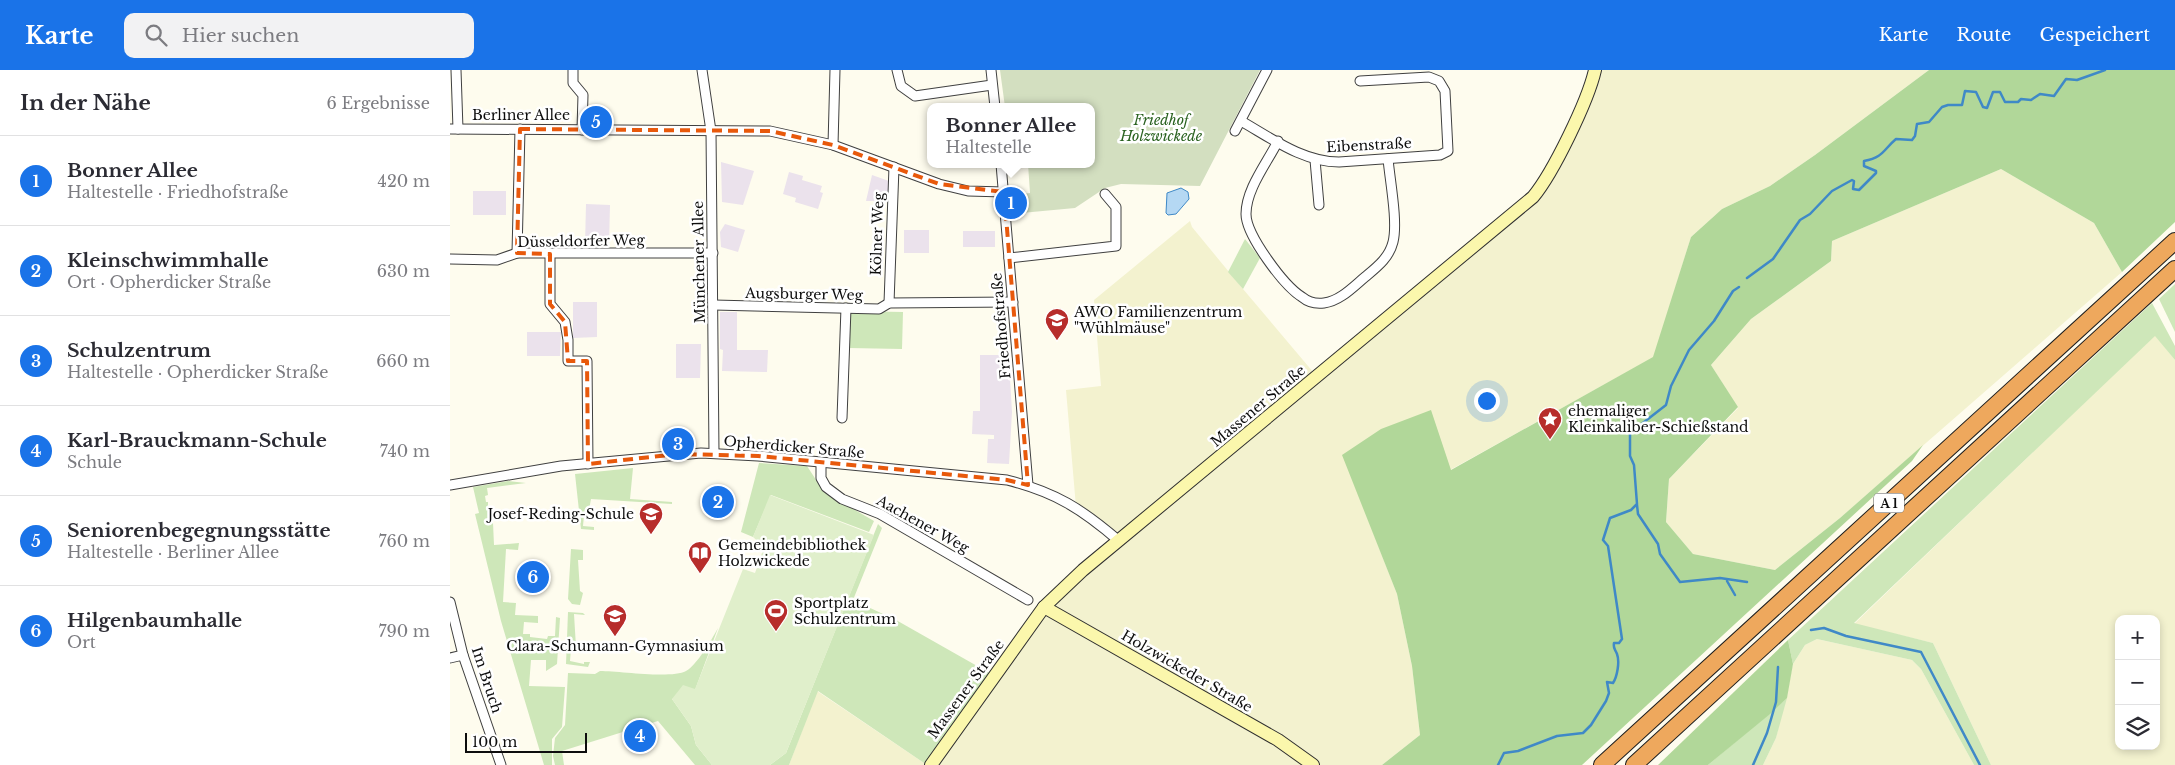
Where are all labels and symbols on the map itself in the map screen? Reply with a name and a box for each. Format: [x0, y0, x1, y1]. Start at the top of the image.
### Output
pin: 5 [580, 103, 612, 141]
street label: Berliner Allee [472, 106, 570, 124]
park label: Friedhof Holzwickede [1119, 111, 1203, 145]
street label: Eibenstraße [1326, 134, 1412, 156]
pin: 1 [995, 184, 1027, 222]
street label: Kölner Weg [867, 191, 887, 276]
street label: Münchener Allee [689, 201, 709, 323]
street label: Düsseldorfer Weg [517, 231, 646, 251]
street label: Friedhofstraße [987, 272, 1015, 380]
street label: Augsburger Weg [744, 284, 864, 304]
place label: AWO Familienzentrum "Wühlmäuse" [1073, 303, 1242, 337]
school or university icon: AWO Familienzentrum "Wühlmäuse" [1044, 307, 1070, 341]
street label: Massener Straße [1207, 361, 1309, 451]
your location [1474, 388, 1500, 414]
place label: ehemaliger Kleinkaliber-Schießstand [1568, 402, 1749, 436]
place icon: ehemaliger Kleinkaliber-Schießstand [1537, 406, 1563, 440]
pin: 3 [662, 425, 694, 463]
street label: Opherdicker Straße [723, 432, 865, 462]
pin: 2 [702, 483, 734, 521]
street label: Aachener Weg [873, 491, 973, 557]
road number: A 1 [1874, 493, 1904, 512]
school or university icon: Josef-Reding-Schule [638, 501, 664, 535]
place label: Josef-Reding-Schule [486, 505, 634, 523]
place label: Gemeindebibliothek Holzwickede [718, 536, 867, 570]
library icon: Gemeindebibliothek Holzwickede [687, 540, 713, 574]
pin: 6 [517, 558, 549, 596]
place label: Sportplatz Schulzentrum [794, 594, 896, 628]
sports icon: Sportplatz Schulzentrum [763, 598, 789, 632]
school or university icon: Clara-Schumann-Gymnasium [602, 603, 628, 637]
street label: Holzwickeder Straße [1118, 626, 1256, 716]
street label: Massener Straße [924, 636, 1008, 742]
place label: Clara-Schumann-Gymnasium [506, 637, 724, 655]
street label: Im Bruch [468, 645, 506, 716]
pin: 4 [624, 717, 656, 755]
scale bar [465, 730, 588, 753]

